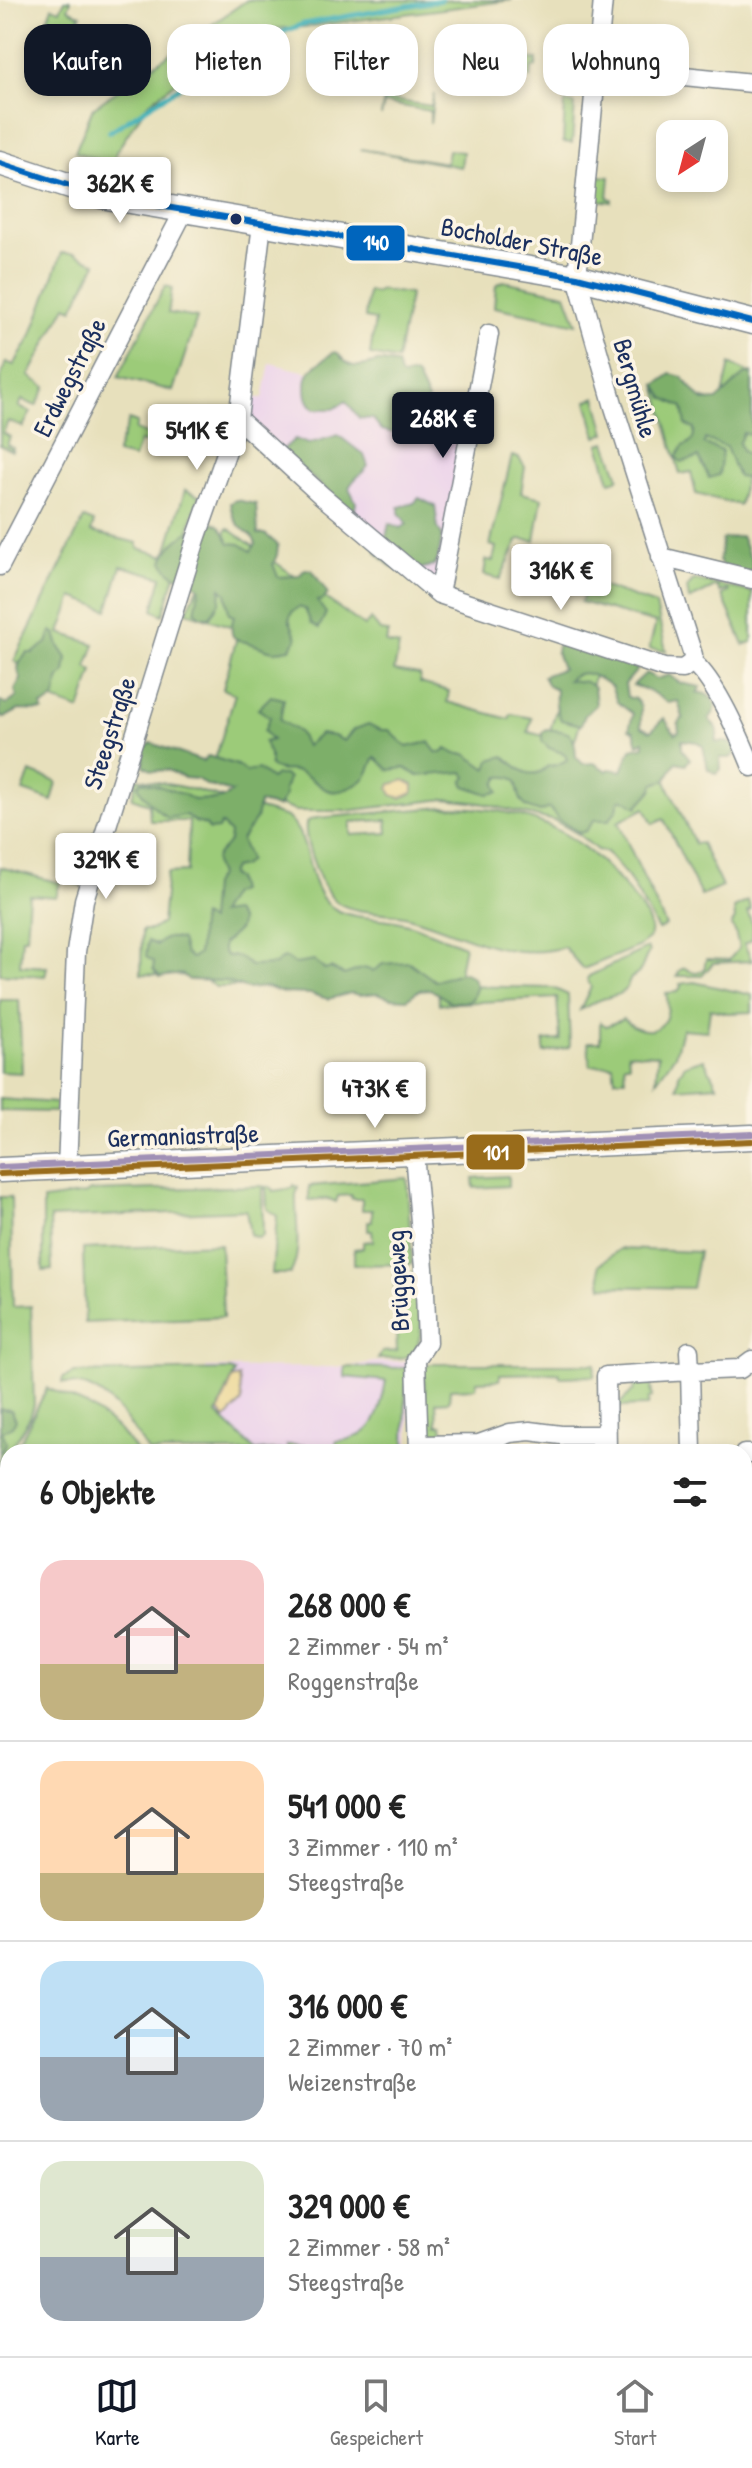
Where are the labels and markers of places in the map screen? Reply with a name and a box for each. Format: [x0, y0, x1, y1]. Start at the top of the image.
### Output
pin: 362K € [55, 157, 185, 225]
unlabelled marker [228, 211, 244, 227]
pin: 268K € [378, 392, 508, 460]
pin: 541K € [132, 404, 262, 472]
pin: 316K € [496, 544, 626, 612]
pin: 329K € [41, 833, 171, 901]
pin: 473K € [310, 1062, 440, 1130]

